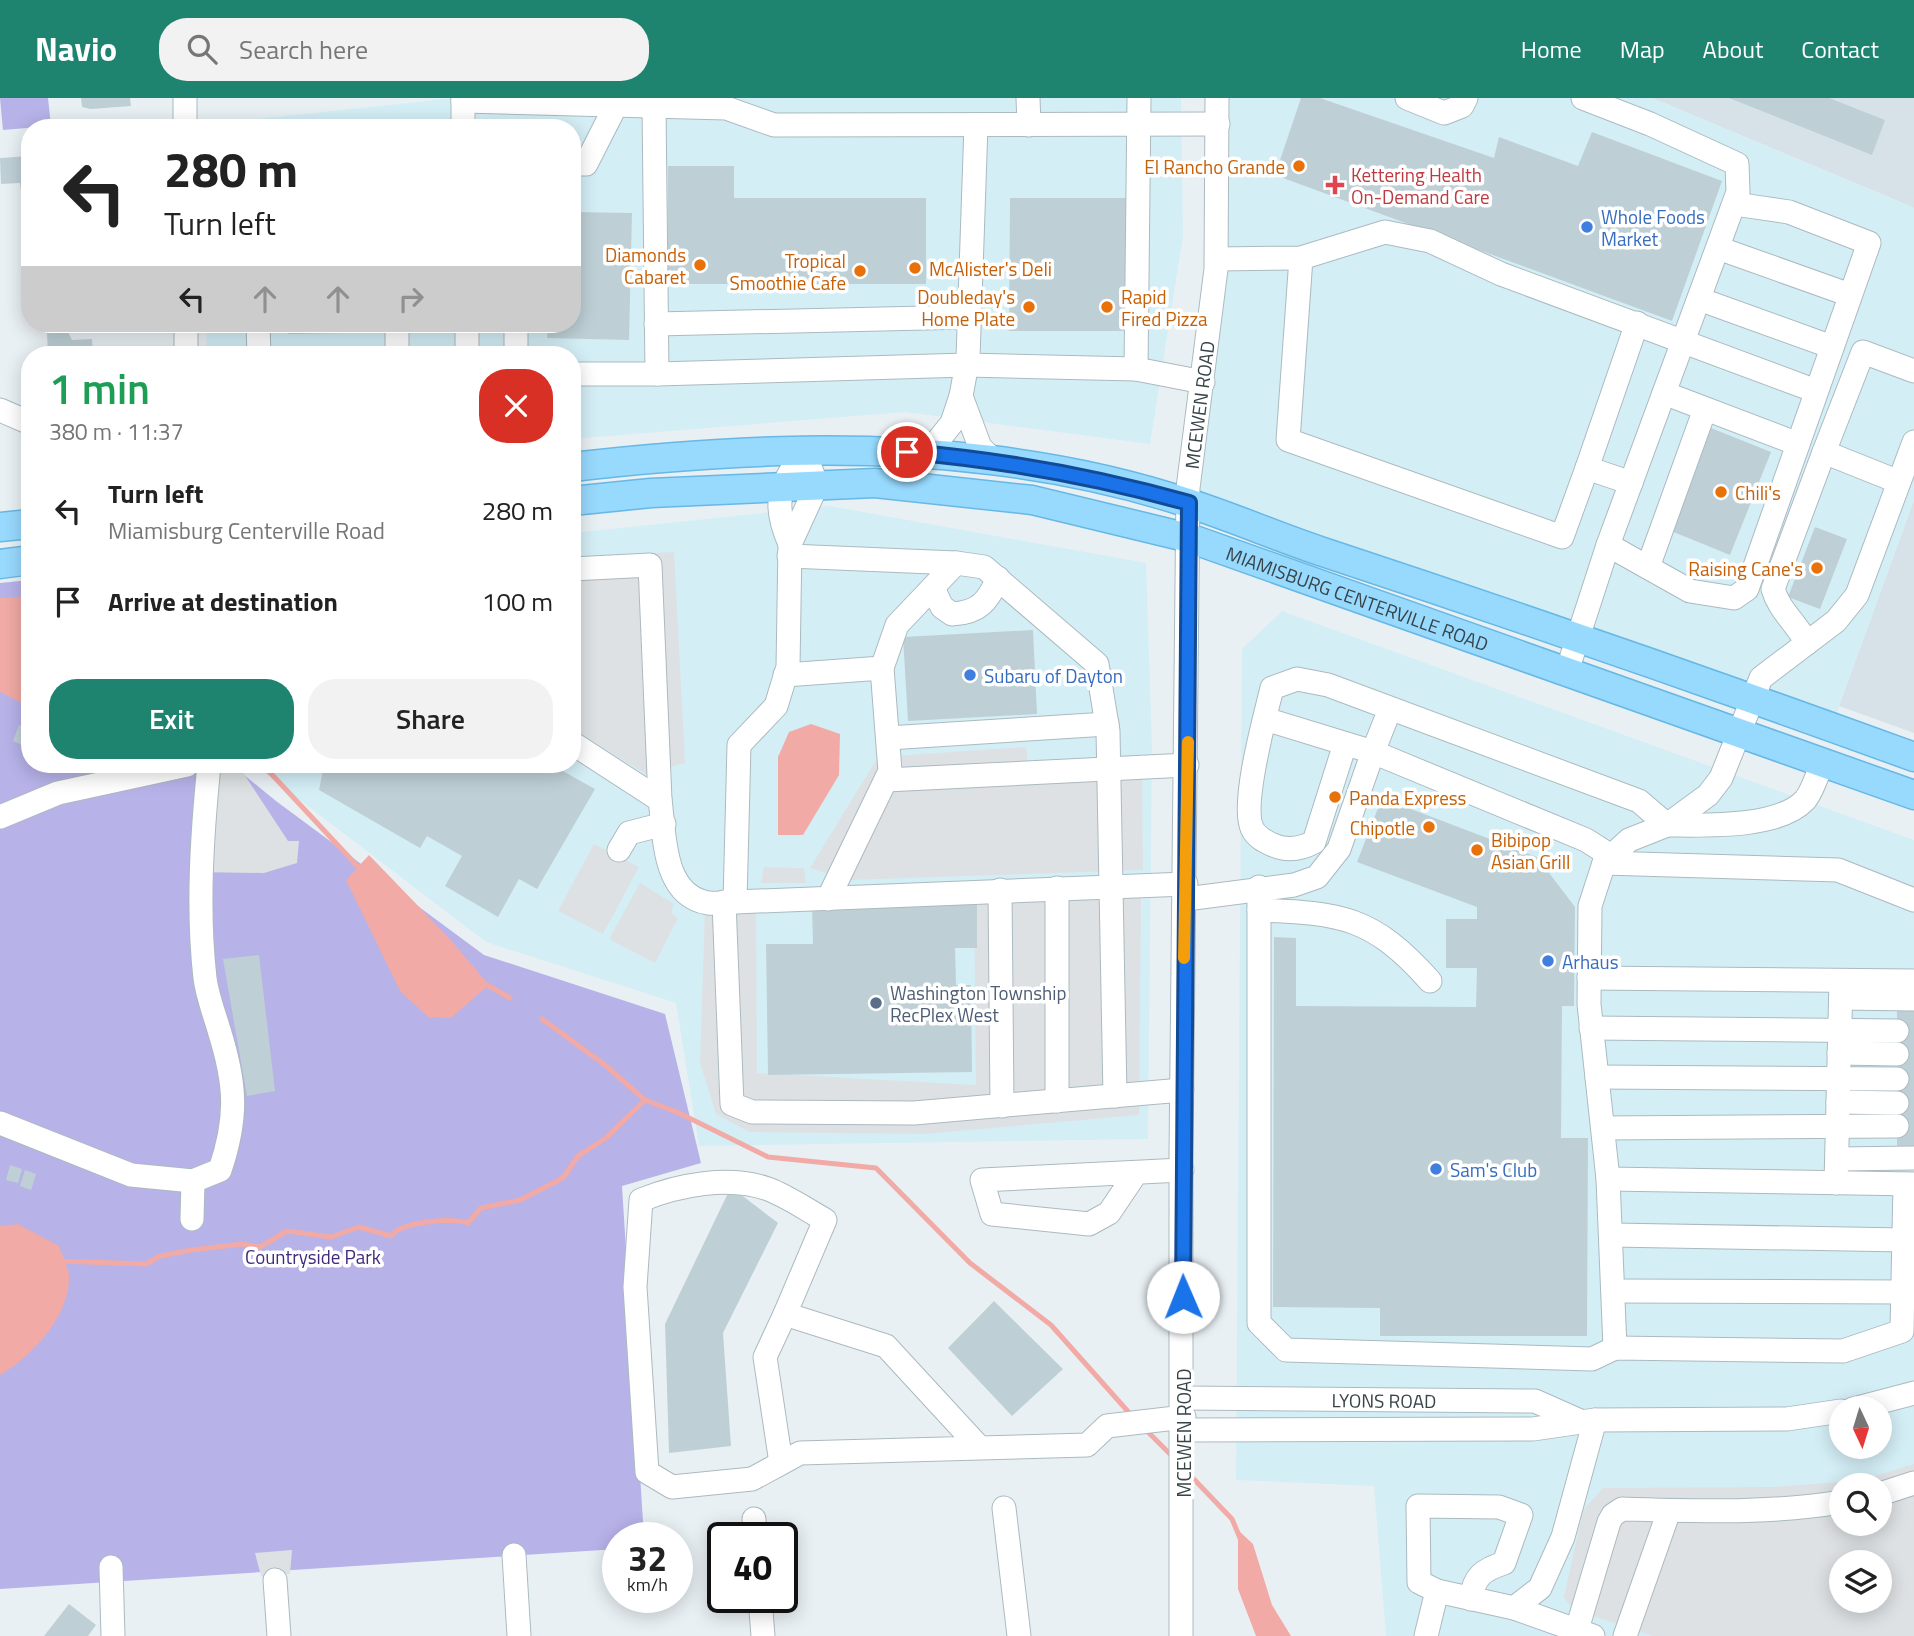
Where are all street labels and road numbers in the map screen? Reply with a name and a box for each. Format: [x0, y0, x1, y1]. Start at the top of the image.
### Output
street label: MCEWEN ROAD [1176, 339, 1221, 470]
street label: MIAMISBURG CENTERVILLE ROAD [1222, 538, 1493, 658]
street label: MCEWEN ROAD [1169, 1369, 1198, 1497]
street label: LYONS ROAD [1332, 1385, 1436, 1415]

